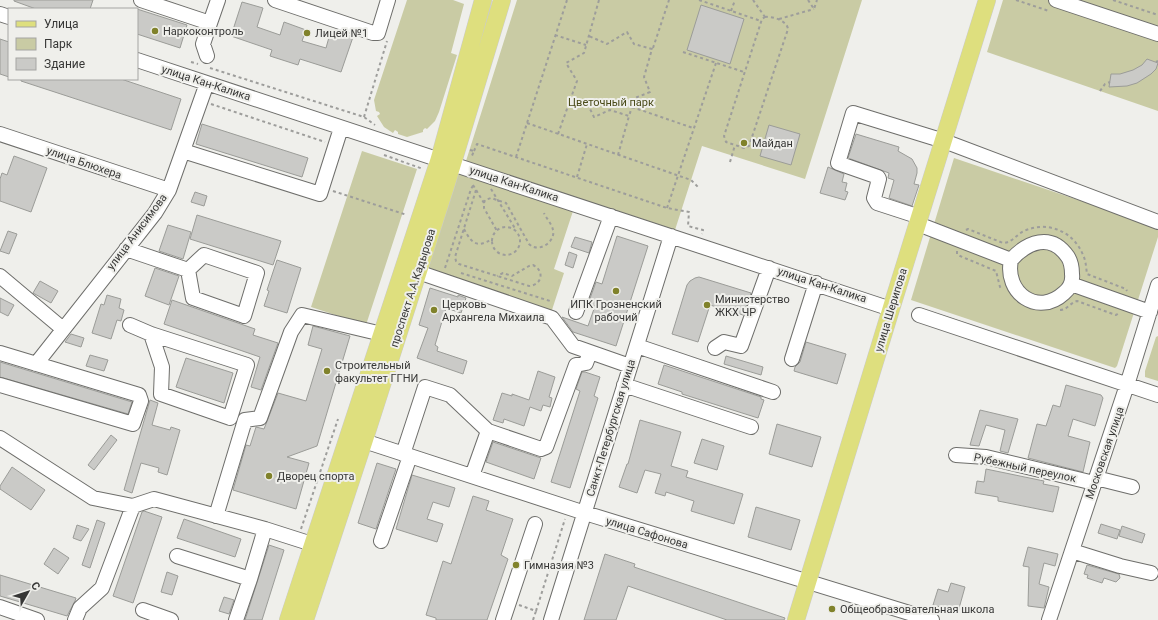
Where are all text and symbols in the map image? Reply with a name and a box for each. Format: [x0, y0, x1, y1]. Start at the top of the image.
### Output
legend [8, 8, 138, 80]
text: Улица [44, 17, 79, 31]
place label: Наркоконтроль [163, 25, 244, 38]
marker: Наркоконтроль [150, 26, 160, 36]
place label: Лицей №1 [315, 27, 368, 40]
marker: Лицей №1 [302, 28, 312, 38]
text: Парк [44, 37, 73, 51]
text: Здание [44, 57, 85, 71]
street label: улица Кан-Калика [160, 62, 252, 104]
park label: Цветочный парк [568, 96, 654, 109]
place label: Майдан [752, 137, 793, 150]
marker: Майдан [739, 138, 749, 148]
street label: улица Блюхера [45, 144, 123, 182]
street label: улица Кан-Калика [468, 163, 560, 205]
street label: улица Анисимова [104, 191, 170, 272]
street label: проспект А.А.Кадырова [388, 227, 438, 349]
street label: улица Кан-Калика [776, 264, 868, 306]
street label: улица Шерипова [872, 267, 910, 353]
marker: ИПК Грозненский рабочий [611, 286, 621, 296]
place label: Министерство ЖКХ ЧР [715, 293, 790, 319]
place label: Церковь Архангела Михаила [442, 298, 545, 324]
place label: ИПК Грозненский рабочий [570, 298, 662, 324]
marker: Министерство ЖКХ ЧР [702, 300, 712, 310]
marker: Церковь Архангела Михаила [429, 305, 439, 315]
street label: Санкт-Петербургская улица [584, 358, 638, 498]
place label: Строительный факультет ГГНИ [335, 359, 418, 385]
marker: Строительный факультет ГГНИ [322, 366, 332, 376]
street label: Московская улица [1083, 405, 1127, 501]
street label: Рубежный переулок [973, 451, 1077, 485]
place label: Дворец спорта [277, 470, 354, 483]
marker: Дворец спорта [264, 471, 274, 481]
street label: улица Сафонова [604, 514, 690, 552]
place label: Гимназия №3 [524, 559, 594, 572]
marker: Гимназия №3 [511, 560, 521, 570]
north arrow [8, 572, 48, 612]
text: С [28, 579, 43, 593]
place label: Общеобразовательная школа [840, 603, 994, 616]
marker: Общеобразовательная школа [827, 604, 837, 614]

